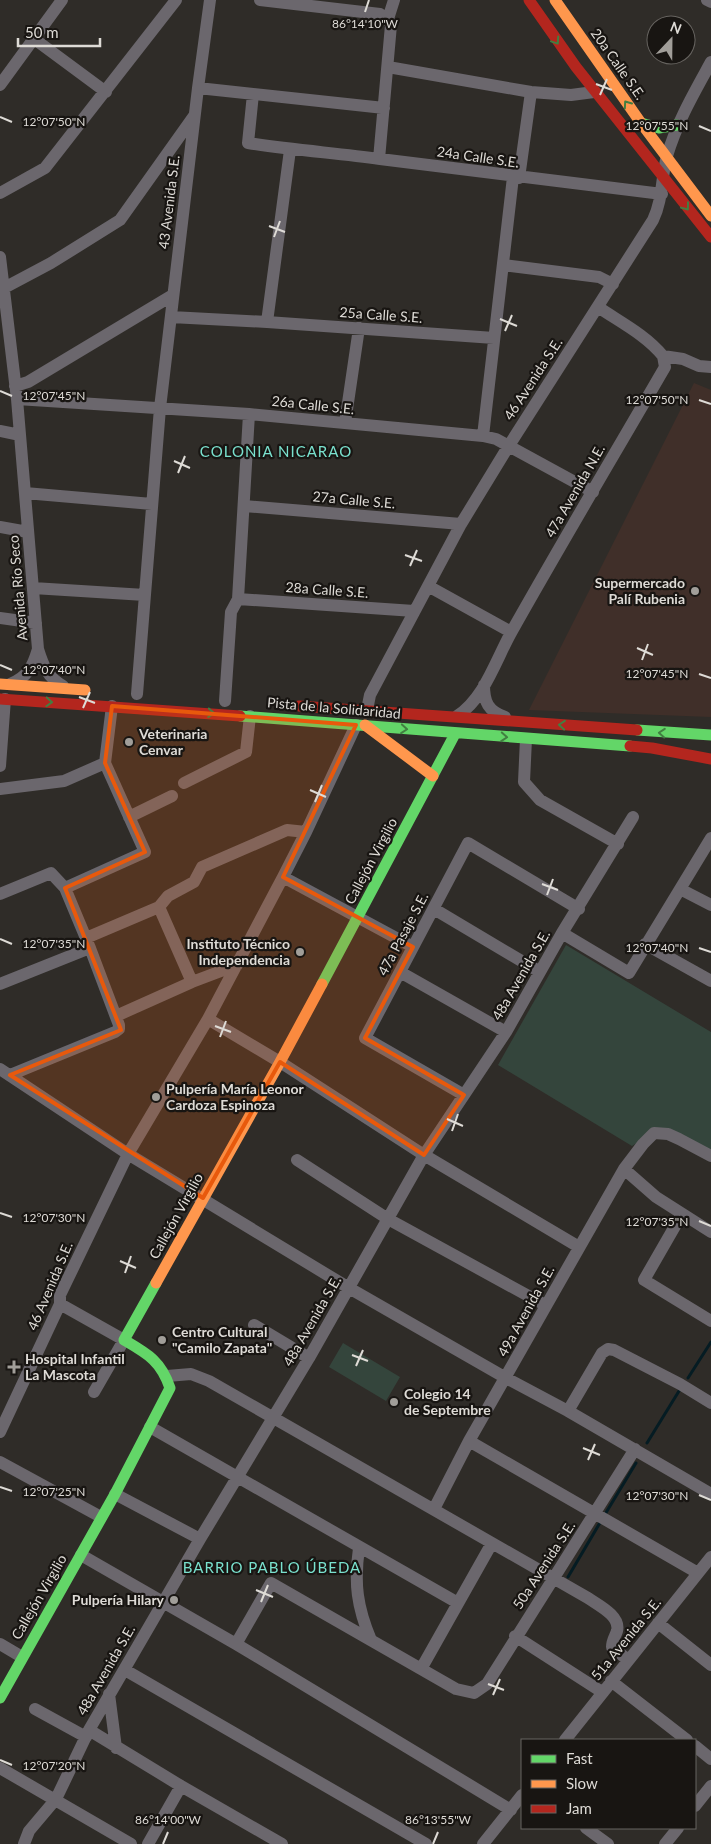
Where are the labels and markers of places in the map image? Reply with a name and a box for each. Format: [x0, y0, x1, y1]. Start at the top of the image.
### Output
place label: Supermercado Palí Rubenia [595, 574, 685, 607]
marker: Supermercado Palí Rubenia [689, 585, 701, 597]
place label: Veterinaria Cenvar [138, 725, 207, 758]
marker: Veterinaria Cenvar [123, 736, 135, 748]
place label: Instituto Técnico Independencia [187, 935, 290, 968]
marker: Instituto Técnico Independencia [294, 946, 306, 958]
place label: Pulpería María Leonor Cardoza Espinoza [166, 1080, 305, 1113]
marker: Pulpería María Leonor Cardoza Espinoza [150, 1091, 162, 1103]
place label: Centro Cultural "Camilo Zapata" [172, 1323, 272, 1356]
marker: Centro Cultural "Camilo Zapata" [156, 1334, 168, 1346]
place label: Hospital Infantil La Mascota [25, 1350, 125, 1383]
marker: Hospital Infantil La Mascota [7, 1360, 21, 1374]
place label: Colegio 14 de Septembre [404, 1385, 491, 1418]
marker: Colegio 14 de Septembre [388, 1396, 400, 1408]
place label: Pulpería Hilary [72, 1591, 165, 1608]
marker: Pulpería Hilary [168, 1594, 180, 1606]

